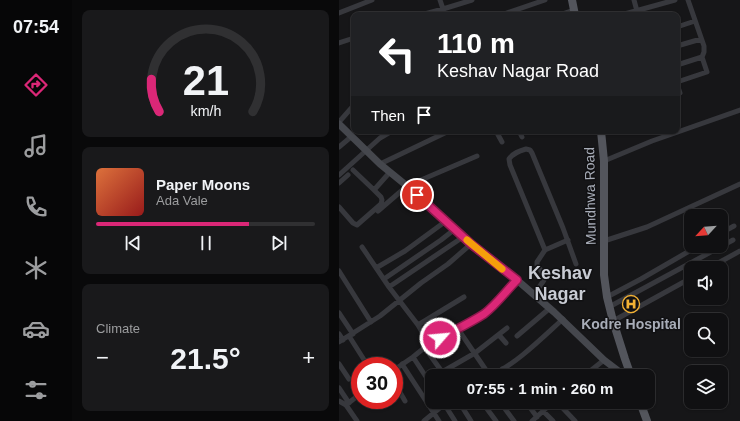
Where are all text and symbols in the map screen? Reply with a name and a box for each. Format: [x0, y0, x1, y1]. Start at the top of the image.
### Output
text: 07:54 [13, 17, 59, 37]
icon: left [371, 28, 423, 80]
text: 110 m [437, 28, 515, 59]
text: 21 [182, 56, 229, 103]
text: Keshav Nagar Road [437, 61, 599, 81]
icon: directions [22, 71, 50, 99]
text: km/h [190, 102, 221, 118]
icon: arrive [413, 104, 435, 126]
text: Then [371, 107, 405, 124]
icon: music [22, 132, 50, 160]
street label: Mundhwa Road [581, 147, 599, 245]
text: Paper Moons [156, 176, 250, 193]
pin [400, 178, 434, 212]
icon: arrive [406, 184, 428, 206]
icon: phone [22, 193, 50, 221]
text: Ada Vale [156, 193, 208, 208]
north arrow [684, 209, 728, 253]
map controls [684, 209, 728, 409]
icon: previous [122, 232, 144, 254]
icon: pause [195, 232, 217, 254]
icon: next [268, 232, 290, 254]
icon: climate [22, 254, 50, 282]
button: sound [684, 261, 728, 305]
district label: Keshav Nagar [528, 263, 592, 304]
hospital icon: Kodre Hospital [621, 294, 641, 314]
button: search [684, 313, 728, 357]
icon: car [22, 315, 50, 343]
place label: Kodre Hospital [581, 316, 681, 332]
position arrow [419, 317, 461, 359]
text: Climate [96, 321, 140, 336]
text: 21.5° [170, 342, 241, 375]
text: − [96, 345, 109, 370]
text: + [302, 345, 315, 370]
speed limit sign: 30 [351, 357, 403, 409]
button: layers [684, 365, 728, 409]
icon: filters [22, 376, 50, 404]
text: 07:55 · 1 min · 260 m [467, 380, 613, 397]

